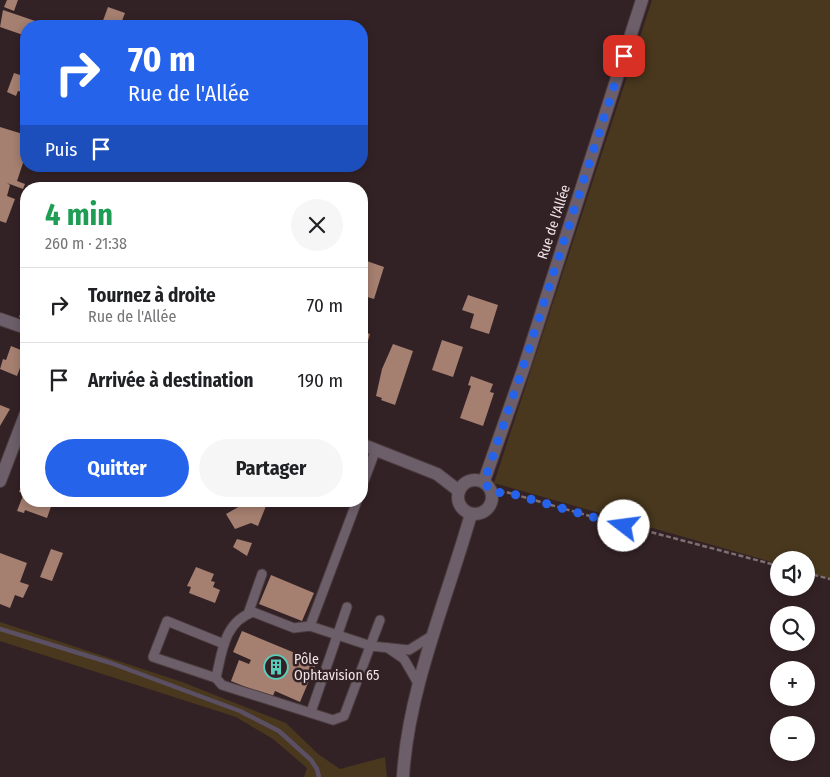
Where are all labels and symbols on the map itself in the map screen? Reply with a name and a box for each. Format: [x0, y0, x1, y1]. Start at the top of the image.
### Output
pin [603, 35, 645, 77]
street label: Rue de l'Allée [534, 183, 574, 261]
position arrow [597, 499, 649, 551]
place label: Pôle Ophtavision 65 [294, 651, 379, 684]
building icon: Pôle Ophtavision 65 [263, 654, 289, 680]

